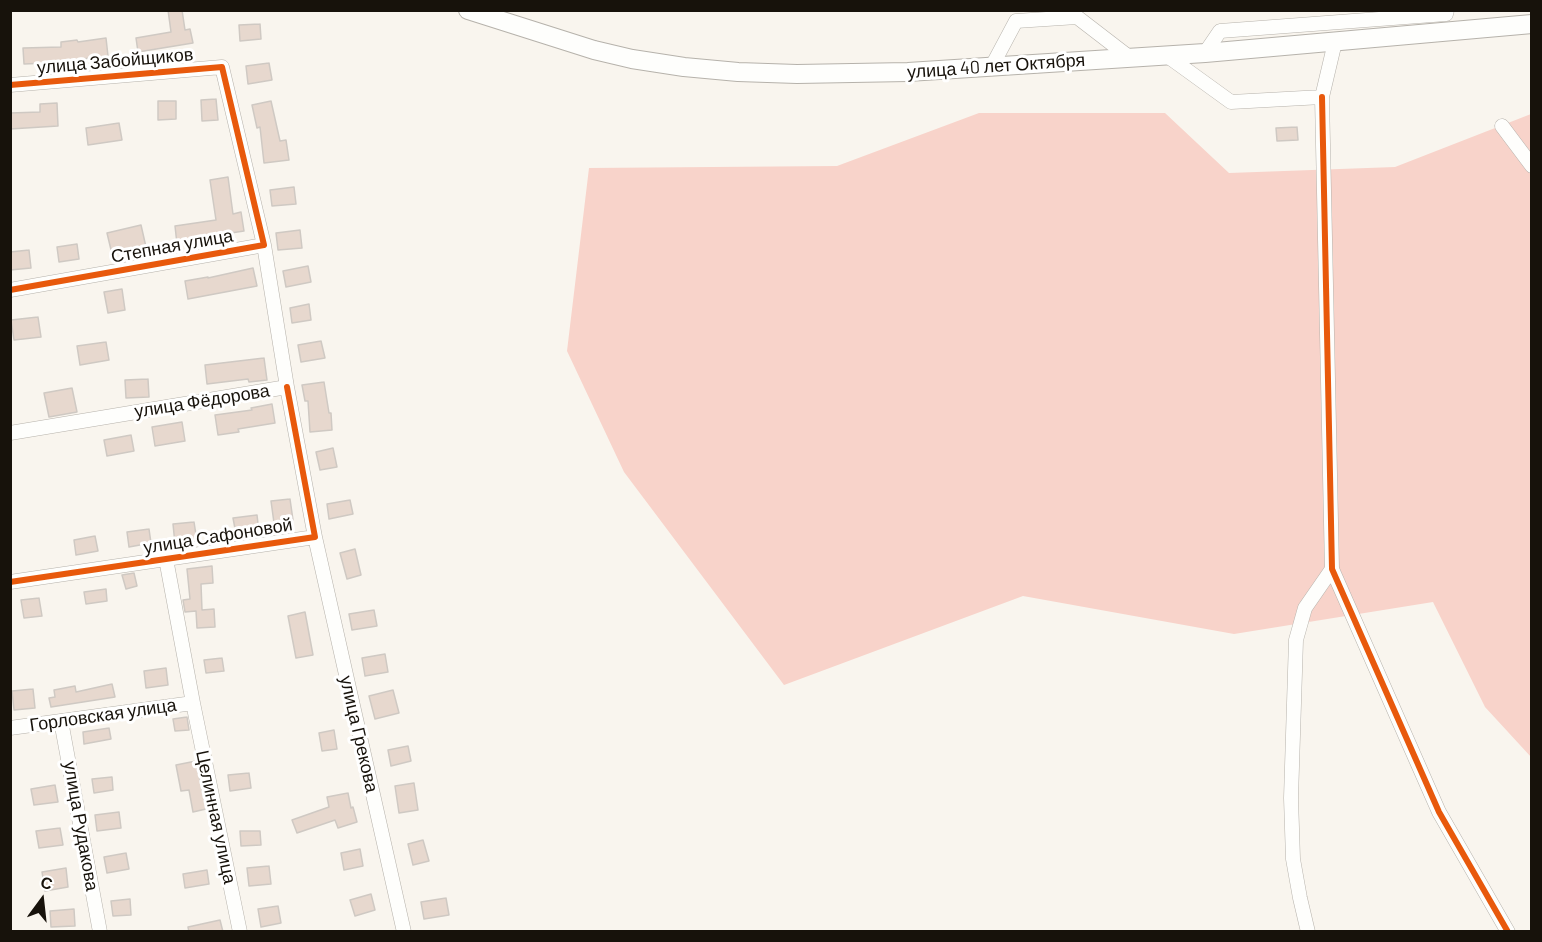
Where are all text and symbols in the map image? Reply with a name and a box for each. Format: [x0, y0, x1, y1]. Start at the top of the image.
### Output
street label: улица Забойщиков [36, 43, 194, 79]
street label: улица 40 лет Октября [906, 49, 1086, 83]
street label: Степная улица [109, 225, 235, 267]
street label: улица Фёдорова [133, 380, 271, 422]
street label: улица Сафоновой [142, 514, 294, 558]
street label: улица Грекова [335, 673, 383, 795]
street label: Горловская улица [28, 694, 178, 736]
street label: Целинная улица [191, 748, 241, 886]
street label: улица Рудакова [59, 759, 103, 893]
north arrow [12, 870, 72, 930]
text: С [39, 871, 55, 893]

